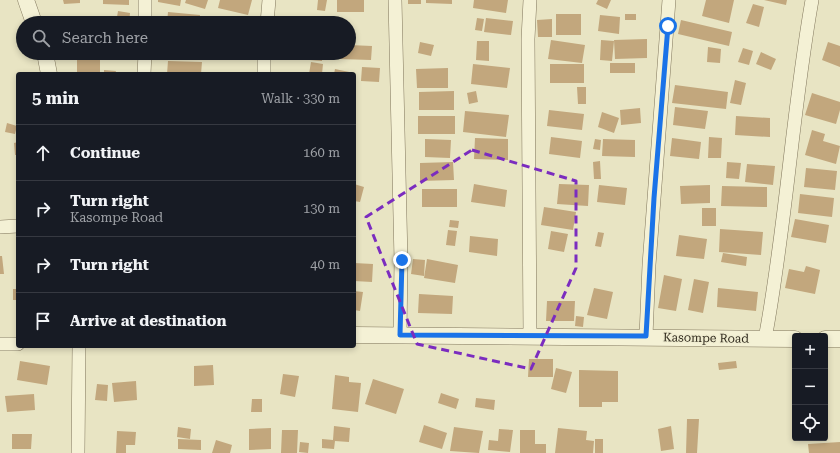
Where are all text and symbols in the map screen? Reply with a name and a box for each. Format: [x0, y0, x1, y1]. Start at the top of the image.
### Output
search box [16, 16, 356, 60]
route start [659, 17, 677, 35]
icon: search [30, 27, 52, 49]
text: Search here [62, 29, 148, 47]
text: 5 min [32, 88, 79, 108]
text: Walk · 330 m [261, 91, 340, 106]
icon: ahead [32, 142, 54, 164]
text: Continue [70, 144, 140, 162]
text: 160 m [303, 145, 340, 160]
text: Turn right [70, 192, 149, 210]
icon: right [32, 198, 54, 220]
text: 130 m [303, 201, 340, 216]
text: Kasompe Road [70, 210, 163, 225]
route end [393, 251, 411, 269]
icon: right [32, 254, 54, 276]
text: Turn right [70, 256, 149, 274]
text: 40 m [310, 257, 340, 272]
icon: arrive [32, 310, 54, 332]
text: Arrive at destination [70, 312, 226, 330]
street label: Kasompe Road [663, 330, 749, 346]
map controls [792, 333, 828, 441]
button: + [792, 333, 828, 369]
button: − [792, 369, 828, 405]
button: locate [792, 405, 828, 441]

